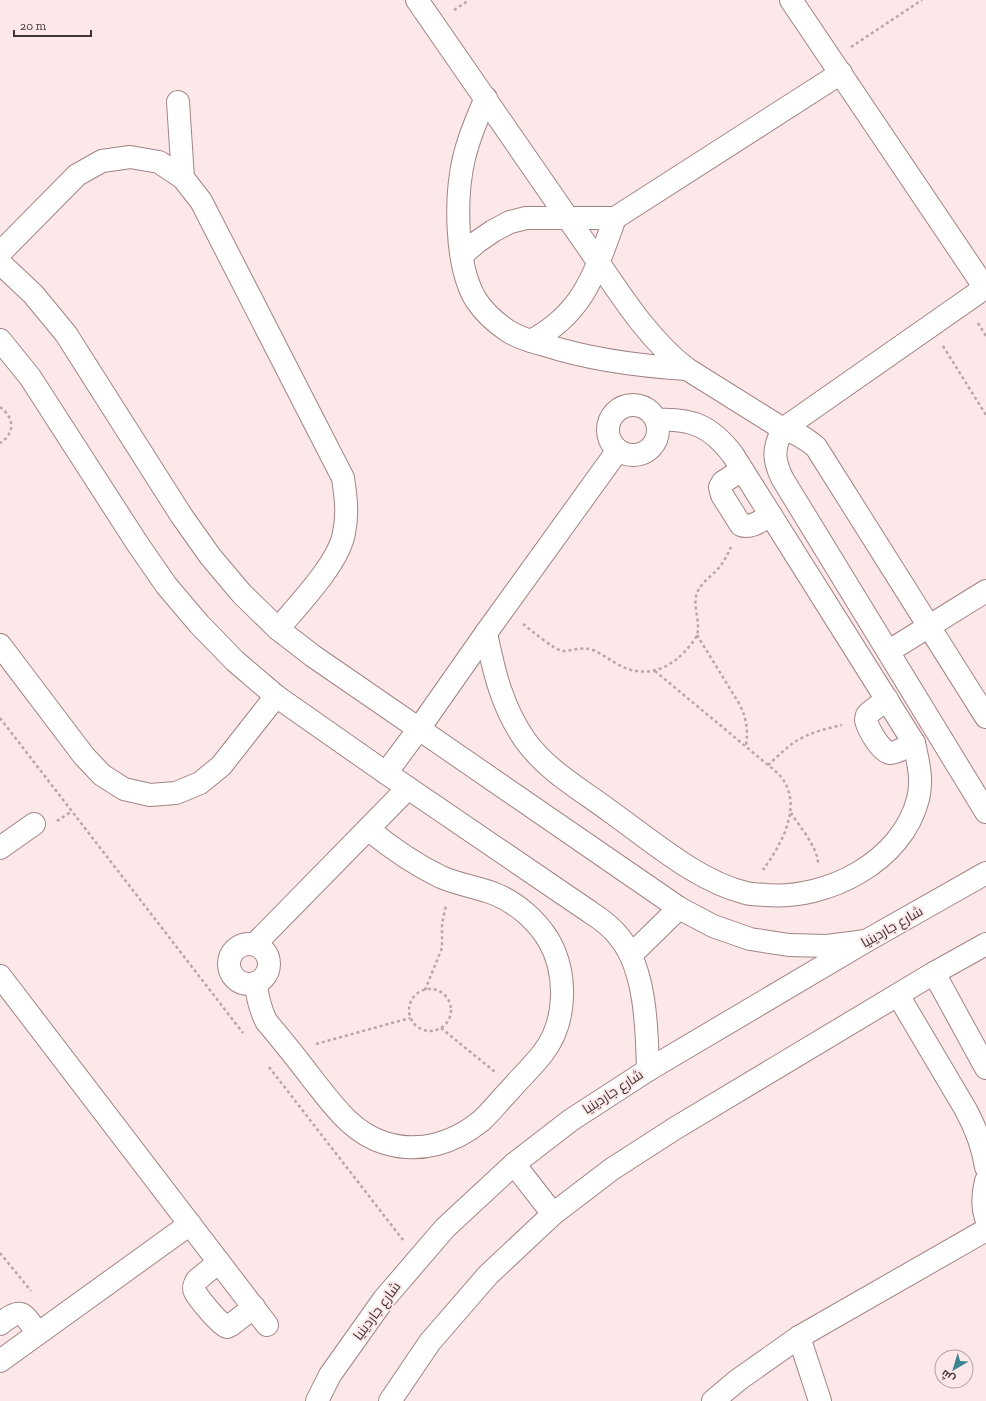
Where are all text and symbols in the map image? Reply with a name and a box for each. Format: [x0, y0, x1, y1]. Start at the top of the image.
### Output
scale bar [14, 12, 91, 38]
text: 20 m [20, 19, 47, 33]
street label: شارع جاردينيا [858, 902, 926, 952]
street label: شارع جاردينيا [580, 1066, 646, 1118]
street label: شارع جاردينيا [350, 1278, 404, 1344]
north arrow [934, 1349, 974, 1389]
text: ش [939, 1367, 958, 1386]

